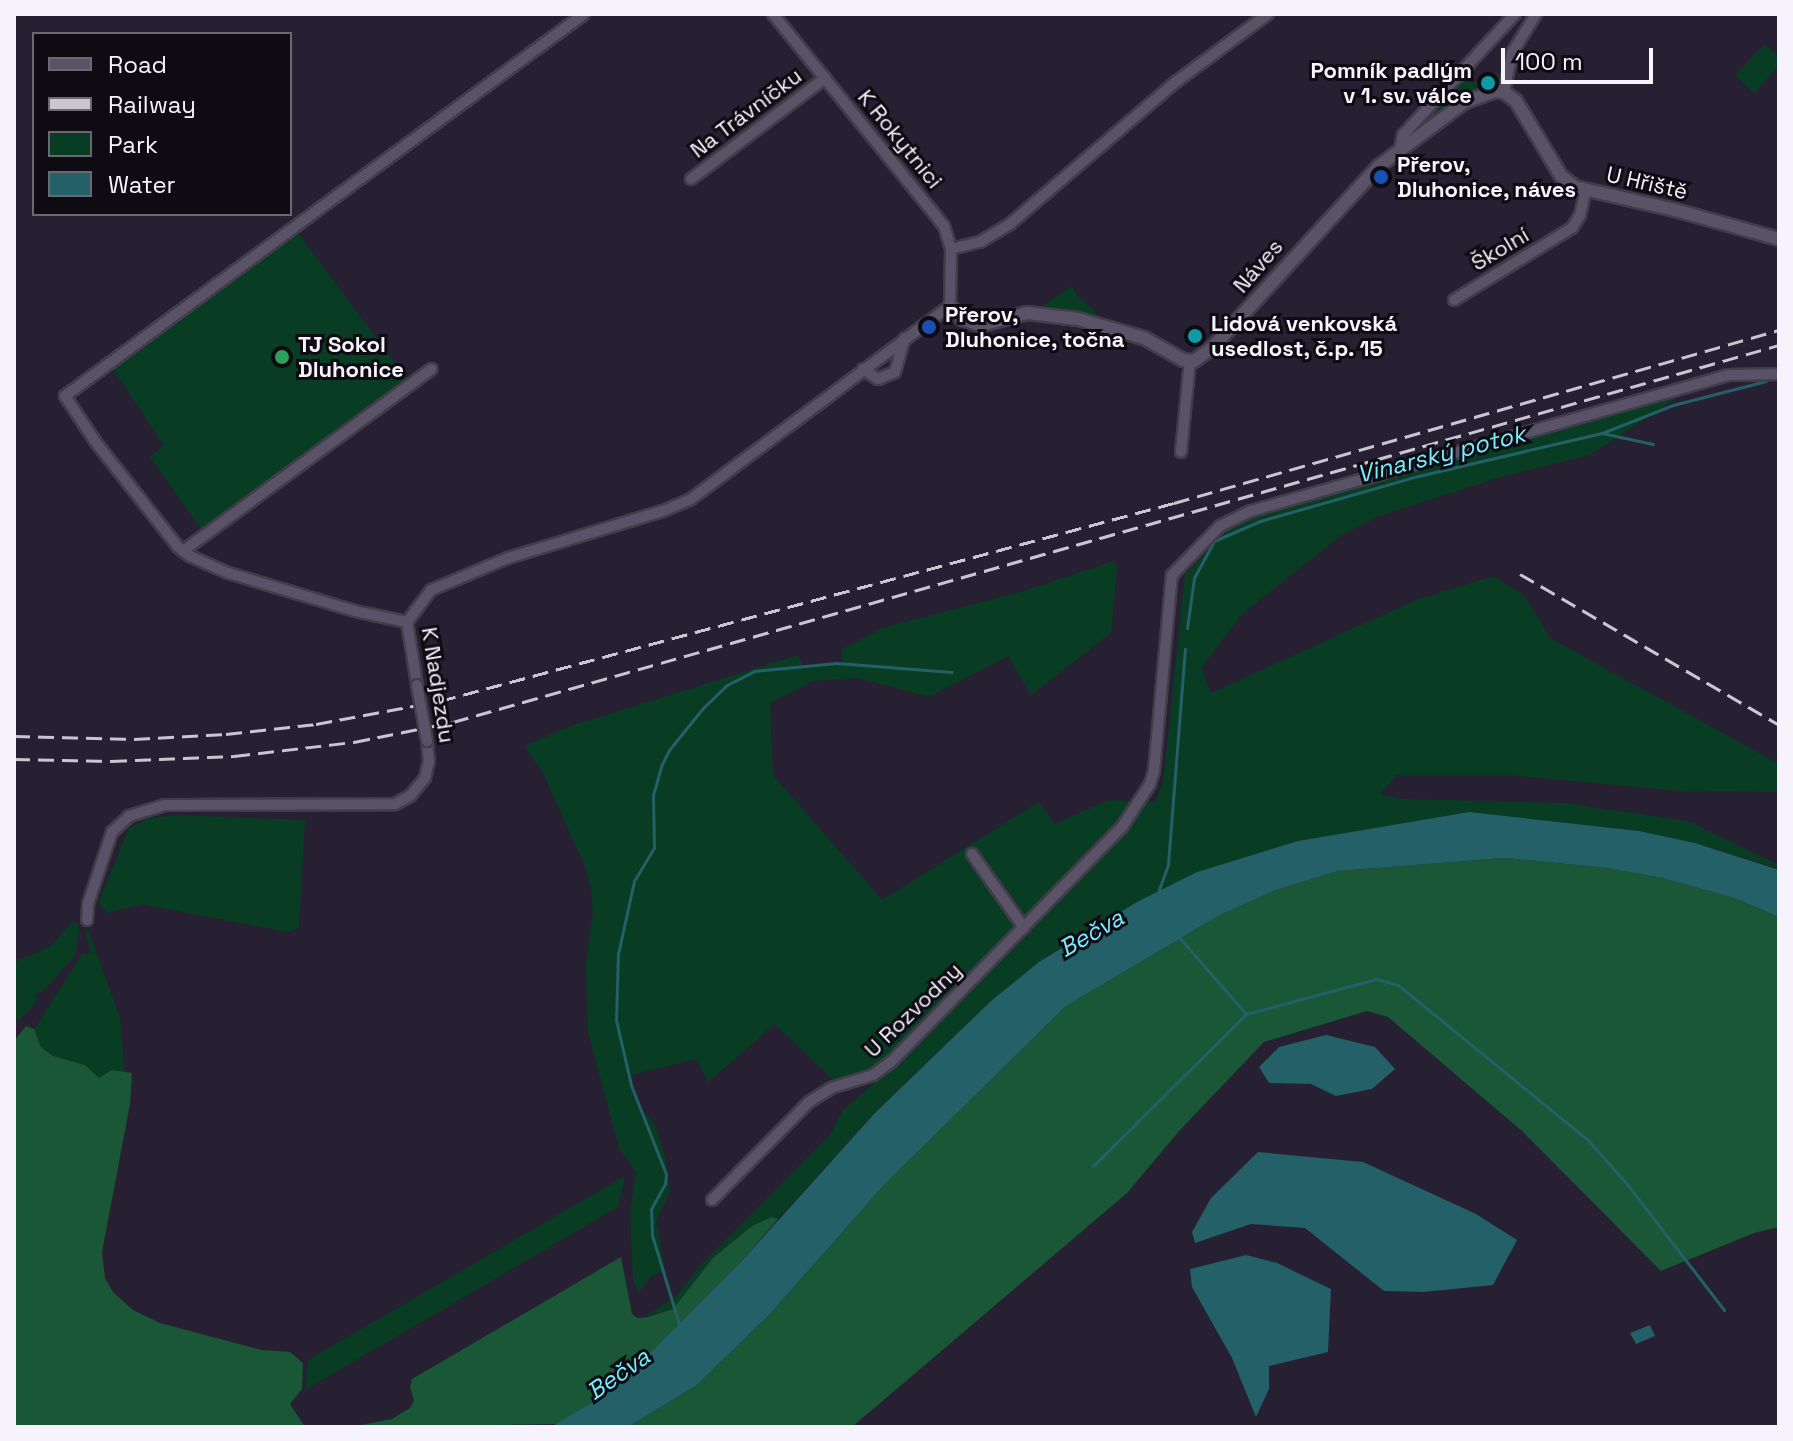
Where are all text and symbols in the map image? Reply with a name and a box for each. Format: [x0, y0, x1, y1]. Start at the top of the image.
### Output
legend [32, 32, 292, 216]
scale bar [1505, 32, 1657, 82]
text: 100 m [1515, 46, 1583, 77]
text: Road [108, 49, 167, 80]
place label: Pomník padlým v 1. sv. válce [1311, 57, 1472, 108]
street label: Na Trávníčku [685, 62, 807, 164]
marker: Pomník padlým v 1. sv. válce [1479, 74, 1497, 92]
street label: K Rokytnici [852, 84, 948, 194]
text: Railway [108, 89, 196, 120]
text: Park [108, 129, 158, 160]
place label: Přerov, Dluhonice, náves [1397, 151, 1577, 202]
street label: U Hřiště [1604, 161, 1690, 205]
marker: Přerov, Dluhonice, náves [1372, 168, 1390, 186]
text: Water [108, 169, 176, 200]
street label: Školní [1466, 222, 1534, 276]
street label: Náves [1227, 234, 1289, 298]
place label: Přerov, Dluhonice, točna [945, 301, 1125, 352]
place label: Lidová venkovská usedlost, č.p. 15 [1211, 310, 1397, 362]
marker: Přerov, Dluhonice, točna [920, 318, 938, 336]
marker: Lidová venkovská usedlost, č.p. 15 [1186, 327, 1204, 345]
place label: TJ Sokol Dluhonice [298, 331, 404, 382]
marker: TJ Sokol Dluhonice [273, 348, 291, 366]
water label: Vinarský potok [1354, 419, 1528, 489]
street label: K Nadjezdu [416, 625, 460, 745]
water label: Bečva [1053, 903, 1129, 963]
street label: U Rozvodny [859, 957, 967, 1063]
water label: Bečva [581, 1342, 655, 1406]

